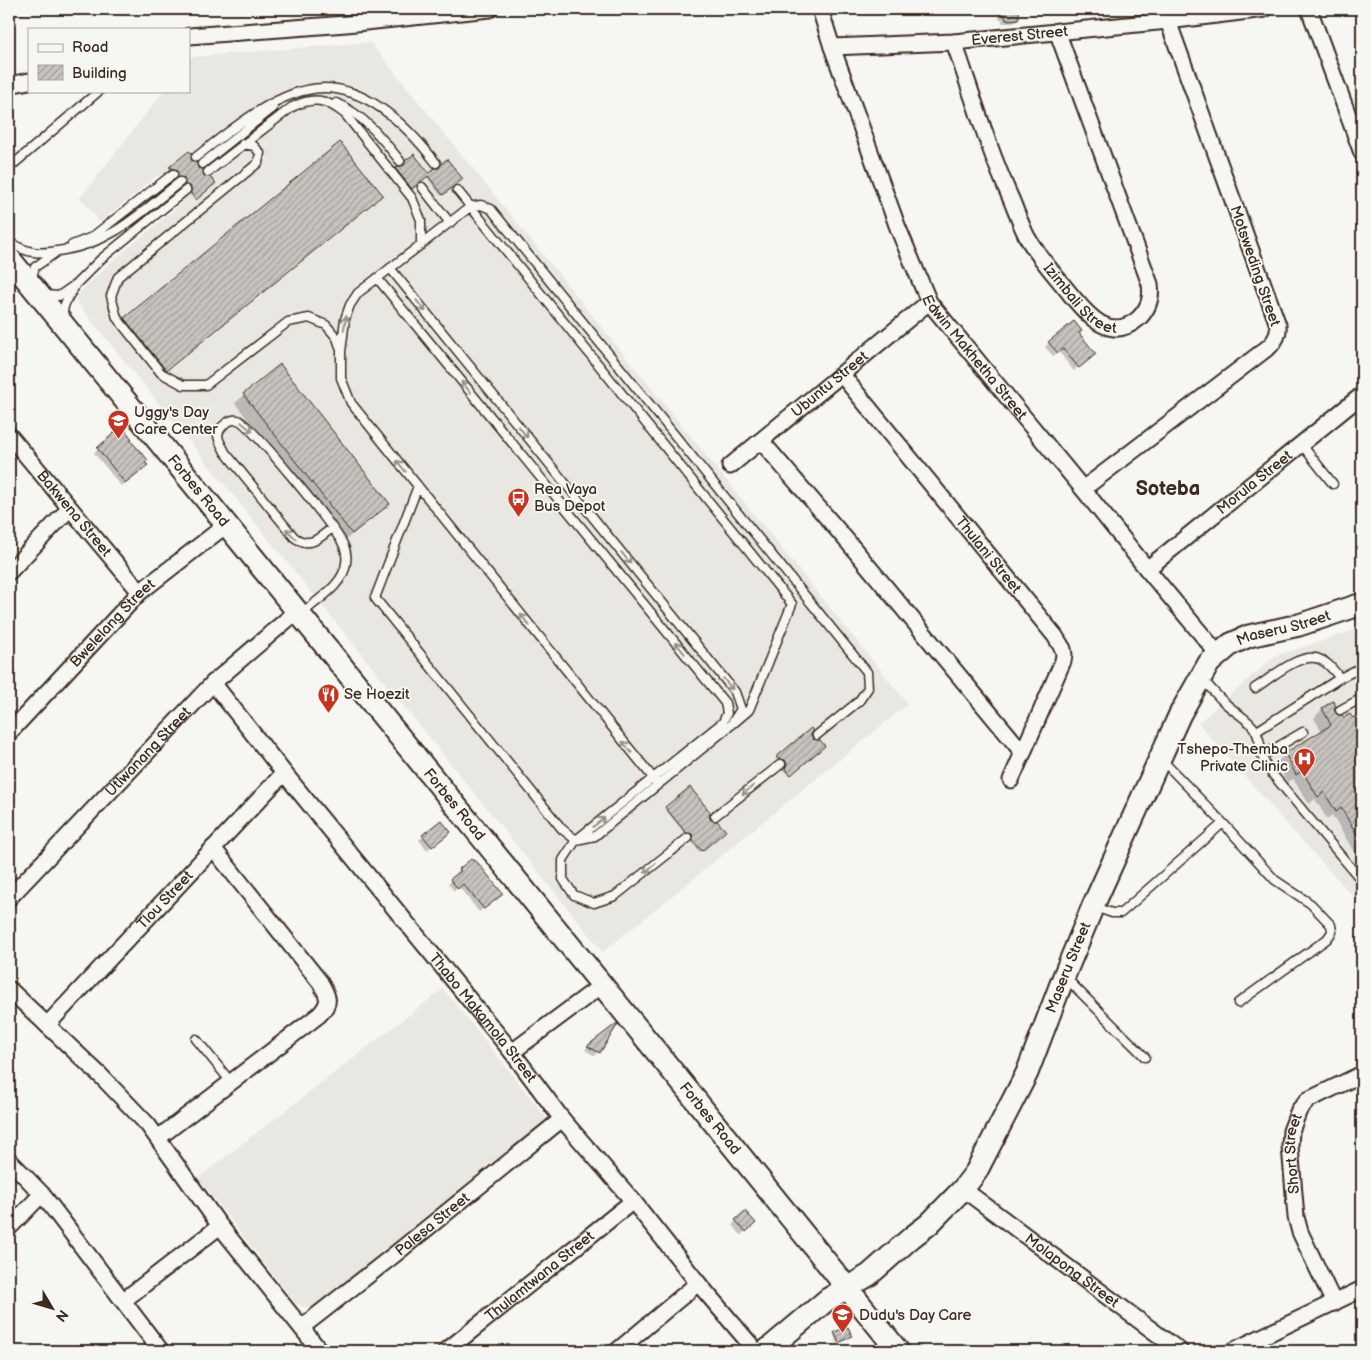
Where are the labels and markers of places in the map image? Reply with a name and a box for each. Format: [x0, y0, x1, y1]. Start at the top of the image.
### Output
place label: Uggy's Day Care Center [134, 403, 218, 439]
school or university icon: Uggy's Day Care Center [106, 409, 130, 440]
place label: Rea Vaya Bus Depot [534, 480, 606, 516]
bus stop icon: Rea Vaya Bus Depot [506, 486, 530, 517]
restaurant icon: Se Hoezit [316, 682, 340, 713]
place label: Se Hoezit [344, 685, 410, 704]
place label: Tshepo-Themba Private Clinic [1178, 740, 1288, 776]
hospital icon: Tshepo-Themba Private Clinic [1292, 746, 1316, 777]
school or university icon: Dudu's Day Care [831, 1303, 855, 1334]
place label: Dudu's Day Care [859, 1306, 971, 1325]

